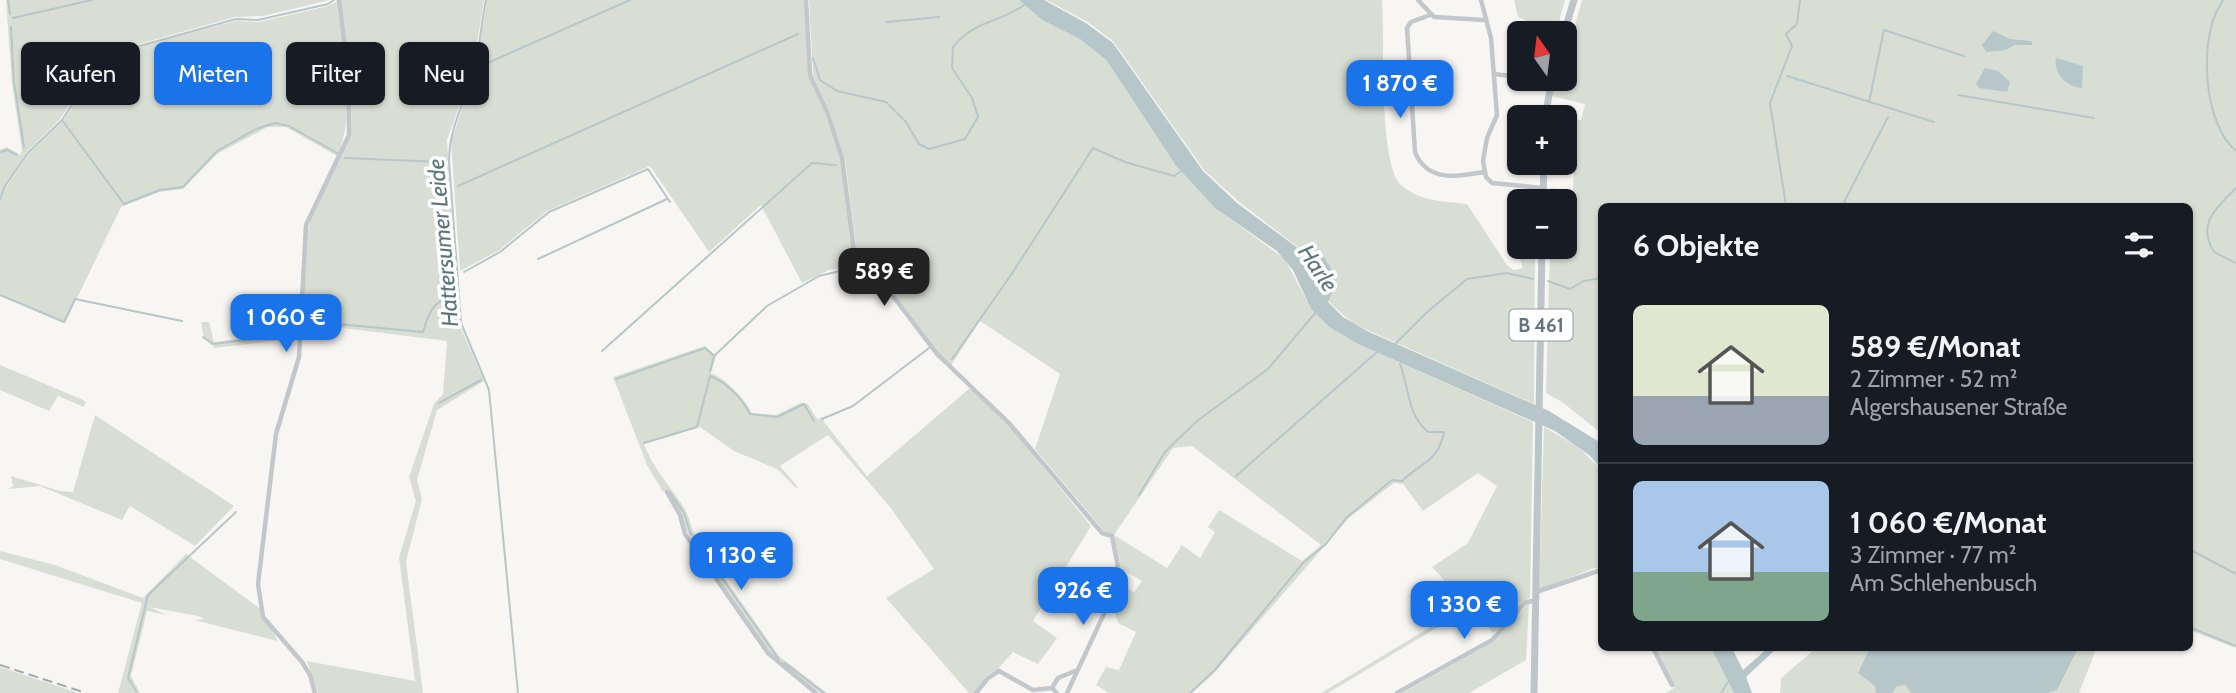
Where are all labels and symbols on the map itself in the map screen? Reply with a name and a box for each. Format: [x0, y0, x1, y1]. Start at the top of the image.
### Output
north arrow [1507, 21, 1577, 91]
pin: 1 870 € [1335, 60, 1465, 120]
water label: Hattersumer Leide [422, 158, 464, 328]
water label: Harle [1292, 239, 1344, 297]
pin: 589 € [835, 248, 933, 308]
pin: 1 060 € [221, 294, 351, 354]
road number: B 461 [1510, 310, 1572, 340]
pin: 1 130 € [676, 532, 806, 592]
pin: 926 € [1034, 568, 1132, 627]
pin: 1 330 € [1399, 582, 1529, 641]

